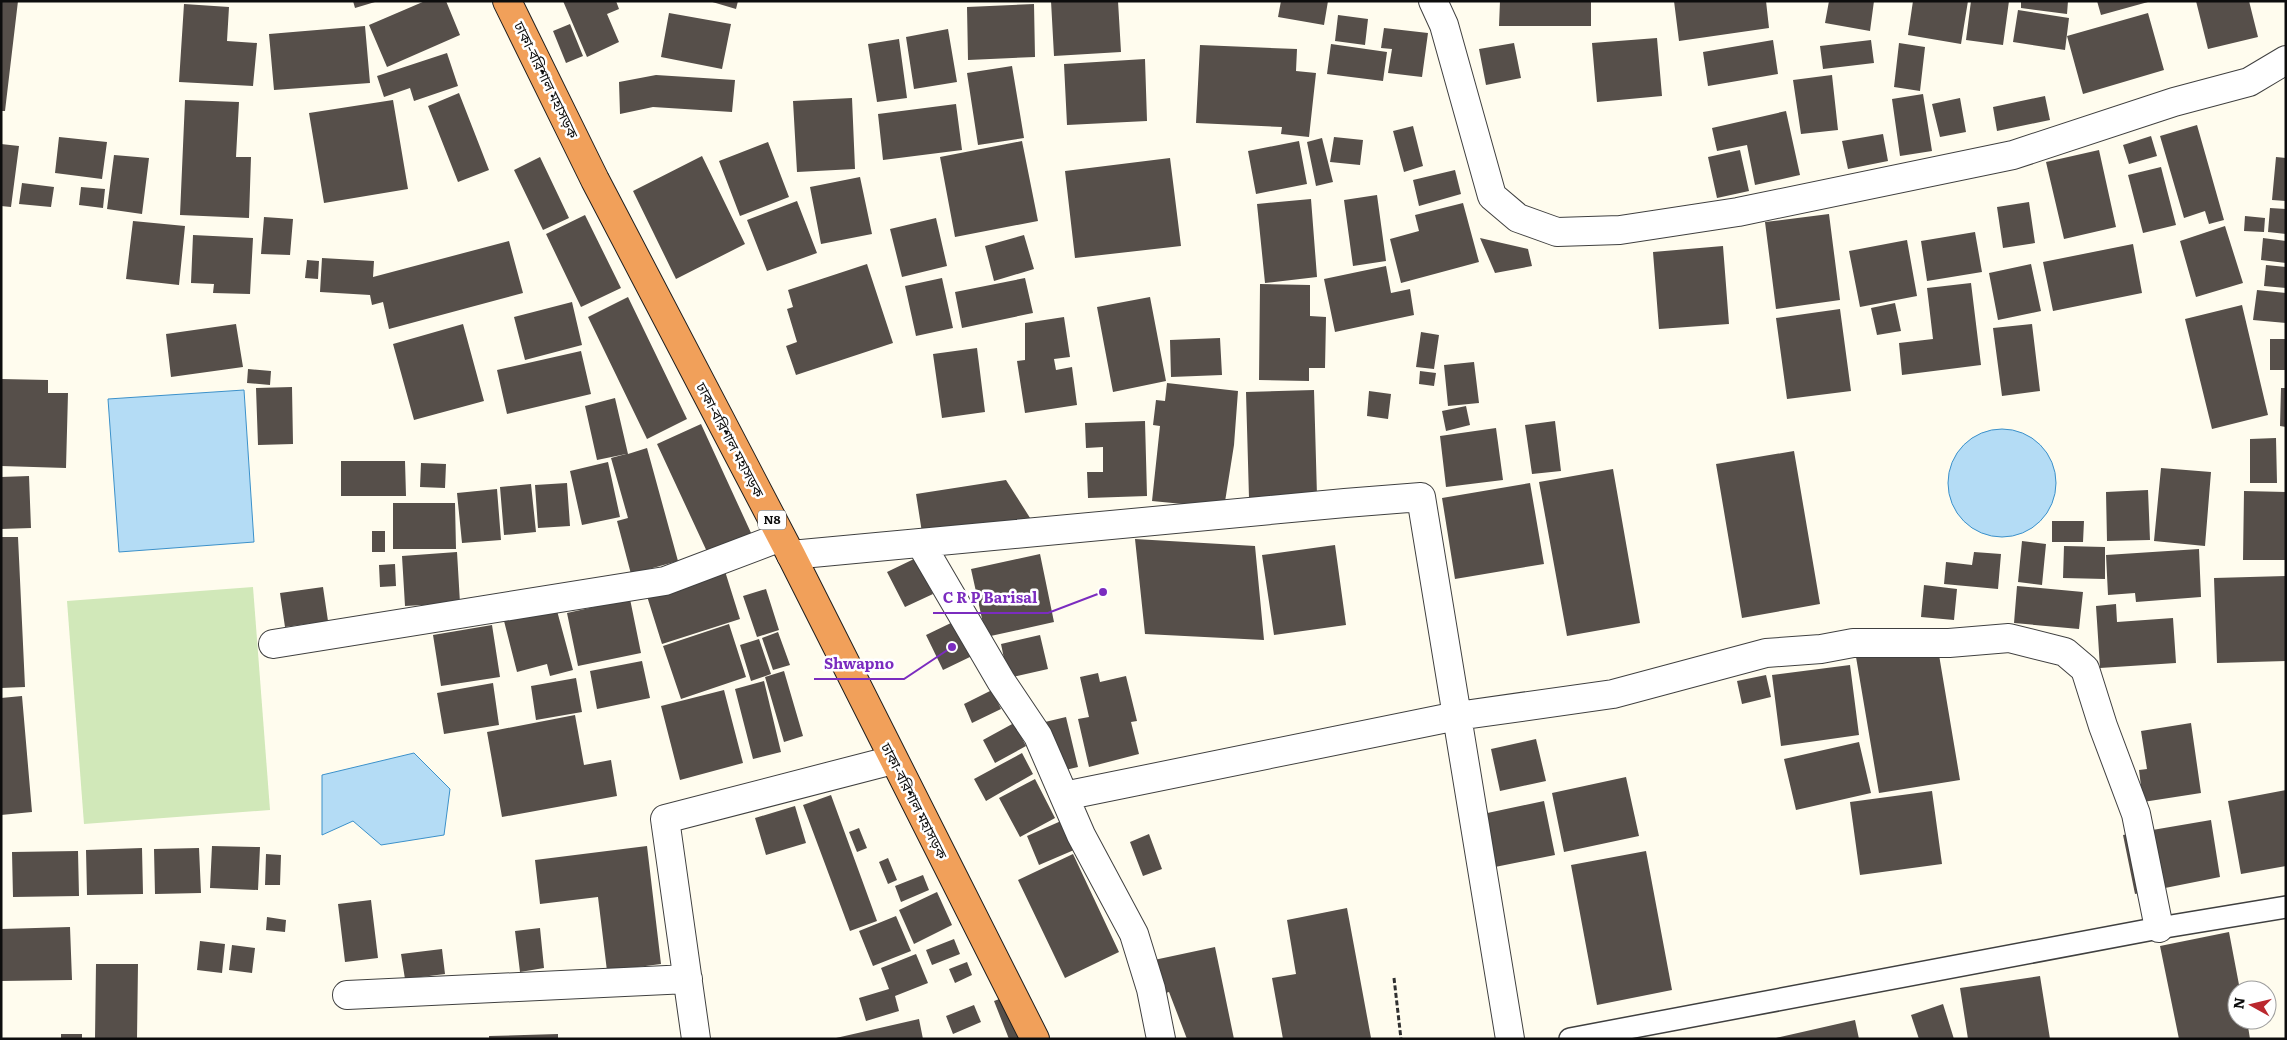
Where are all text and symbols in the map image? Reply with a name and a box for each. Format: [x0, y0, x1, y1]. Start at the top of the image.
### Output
street label: ঢাকা-বরিশাল মহাসড়ক [509, 17, 584, 142]
street label: ঢাকা-বরিশাল মহাসড়ক [692, 378, 770, 501]
road number: N8 [758, 510, 786, 530]
callout: C R P Barisal [933, 583, 1048, 613]
text: C R P Barisal [943, 585, 1038, 608]
callout: Shwapno [814, 649, 904, 679]
text: Shwapno [824, 651, 894, 674]
street label: ঢাকা-বরিশাল মহাসড়ক [877, 738, 953, 863]
north arrow [2227, 980, 2277, 1030]
text: N [2227, 996, 2249, 1010]

